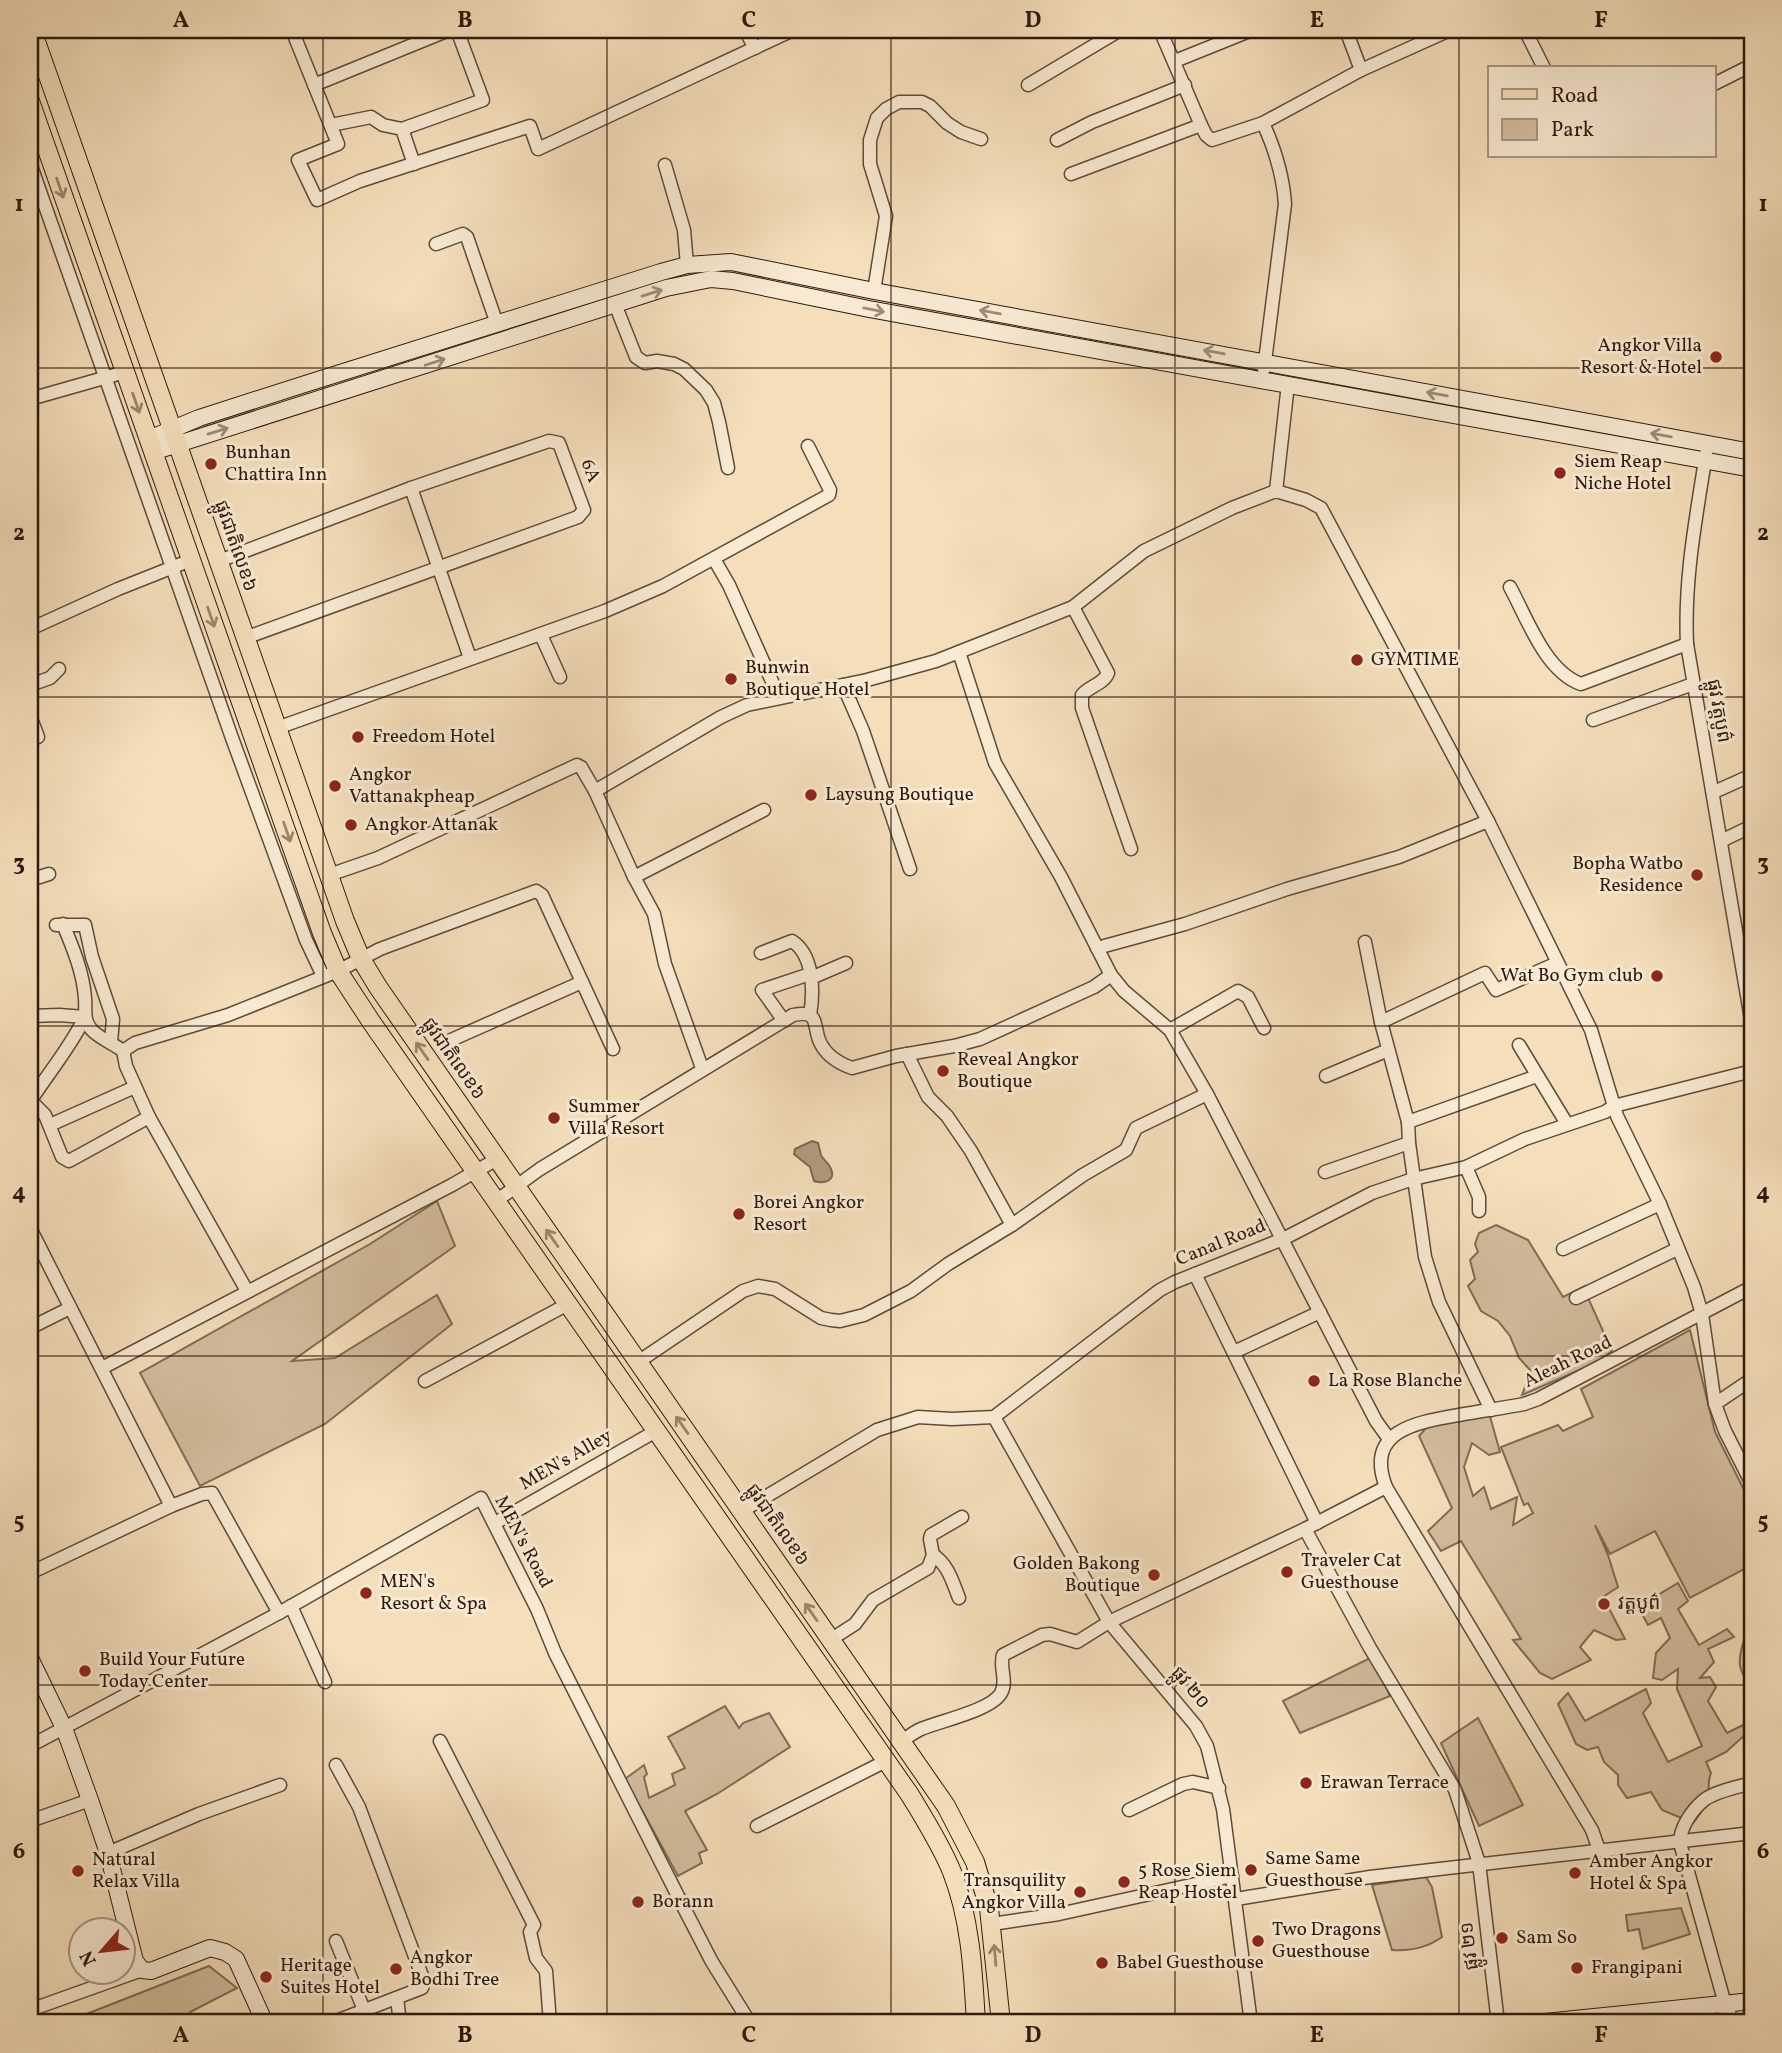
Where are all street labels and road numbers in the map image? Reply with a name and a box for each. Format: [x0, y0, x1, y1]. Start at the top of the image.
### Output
street label: 6A [574, 456, 606, 486]
street label: ផ្លូវជាតិលេខ៦ [205, 497, 263, 596]
street label: ផ្លូវ វត្តបូព៌ [1697, 677, 1736, 745]
street label: ផ្លូវជាតិលេខ៦ [413, 1013, 491, 1107]
street label: Canal Road [1172, 1213, 1270, 1273]
street label: Aleah Road [1519, 1329, 1617, 1395]
street label: MEN's Alley [515, 1423, 617, 1497]
street label: ផ្លូវជាតិលេខ៦ [737, 1479, 815, 1573]
street label: MEN's Road [488, 1491, 558, 1593]
street label: ផ្លូវ ២០ [1162, 1661, 1216, 1717]
street label: ផ្លូវ ២១ [1454, 1920, 1488, 1972]

